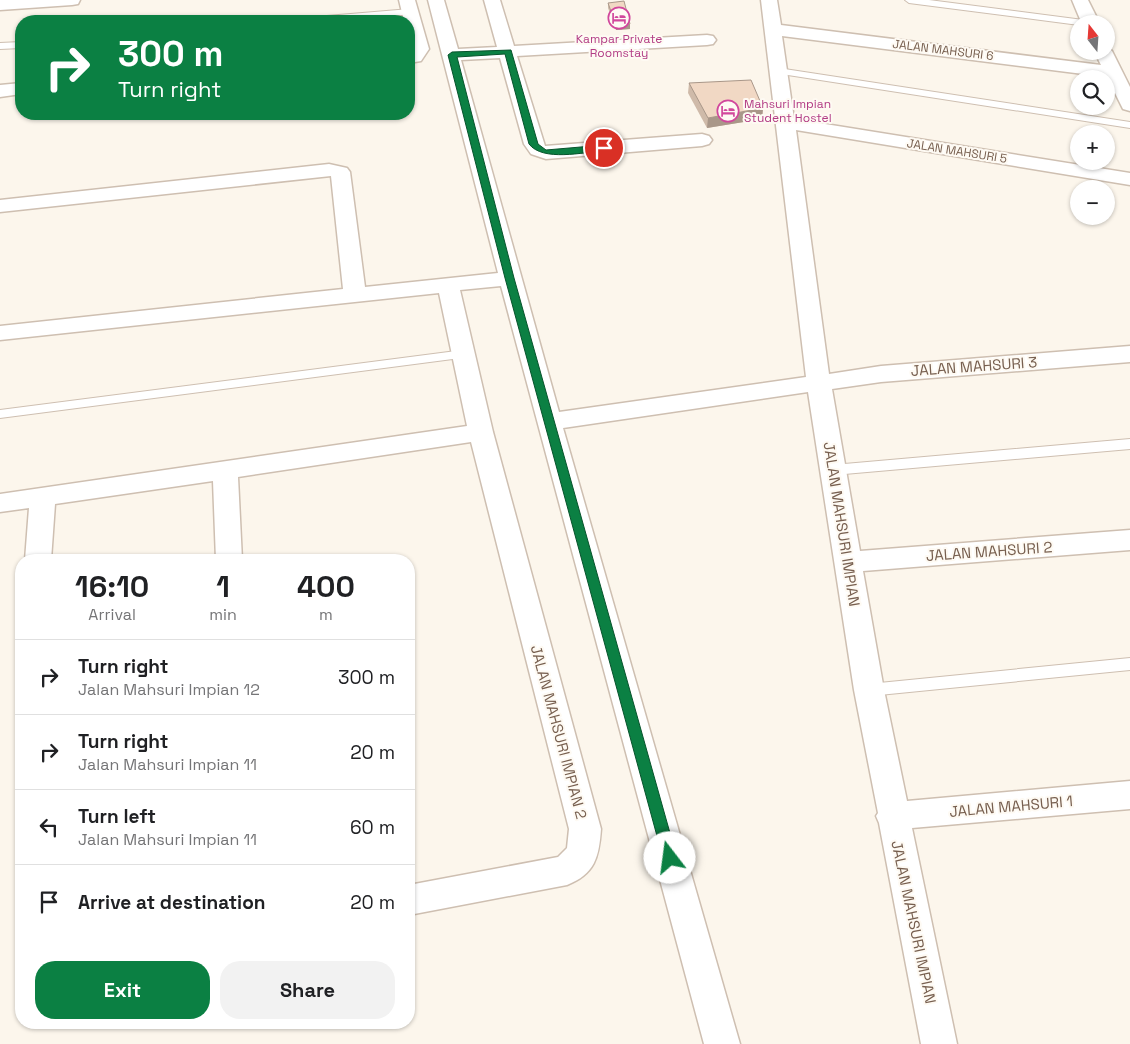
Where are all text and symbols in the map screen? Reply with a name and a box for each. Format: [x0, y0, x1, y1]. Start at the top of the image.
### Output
hotel icon: Kampar Private Roomstay [607, 6, 631, 30]
north arrow [1070, 15, 1115, 60]
map controls [1070, 15, 1115, 225]
place label: Kampar Private Roomstay [576, 31, 662, 61]
text: 300 m [118, 32, 223, 76]
icon: right [35, 35, 100, 100]
street label: JALAN MAHSURI 6 [892, 36, 994, 64]
button: search [1070, 70, 1115, 115]
text: Turn right [118, 75, 221, 103]
place label: Mahsuri Impian Student Hostel [744, 96, 832, 126]
hotel icon: Mahsuri Impian Student Hostel [716, 99, 740, 123]
button: + [1070, 125, 1115, 170]
pin [583, 127, 625, 169]
icon: arrive [590, 134, 618, 162]
street label: JALAN MAHSURI 5 [906, 135, 1008, 167]
button: − [1070, 180, 1115, 225]
street label: JALAN MAHSURI 3 [910, 352, 1038, 380]
street label: JALAN MAHSURI IMPIAN [820, 440, 864, 608]
street label: JALAN MAHSURI 2 [925, 537, 1053, 565]
text: 16:10 [75, 567, 149, 606]
text: 1 [216, 567, 230, 606]
text: 400 [297, 567, 355, 606]
text: Arrival [88, 604, 136, 625]
text: min [209, 604, 237, 625]
text: m [319, 604, 333, 625]
street label: JALAN MAHSURI IMPIAN 2 [527, 643, 591, 821]
text: Turn right [78, 654, 168, 679]
icon: right [35, 663, 63, 691]
text: 300 m [338, 665, 395, 690]
text: Jalan Mahsuri Impian 12 [78, 679, 260, 700]
text: Turn right [78, 729, 168, 754]
icon: right [35, 738, 63, 766]
text: 20 m [350, 740, 395, 765]
text: Jalan Mahsuri Impian 11 [78, 754, 257, 775]
street label: JALAN MAHSURI 1 [948, 791, 1074, 821]
text: Turn left [78, 804, 156, 829]
icon: left [35, 813, 63, 841]
text: 60 m [350, 815, 395, 840]
text: Jalan Mahsuri Impian 11 [78, 829, 257, 850]
position arrow [643, 831, 695, 883]
street label: JALAN MAHSURI IMPIAN [887, 839, 941, 1005]
icon: arrive [35, 888, 63, 916]
text: Arrive at destination [78, 890, 266, 915]
text: 20 m [350, 890, 395, 915]
button: Exit [35, 961, 210, 1019]
button: Share [220, 961, 395, 1019]

